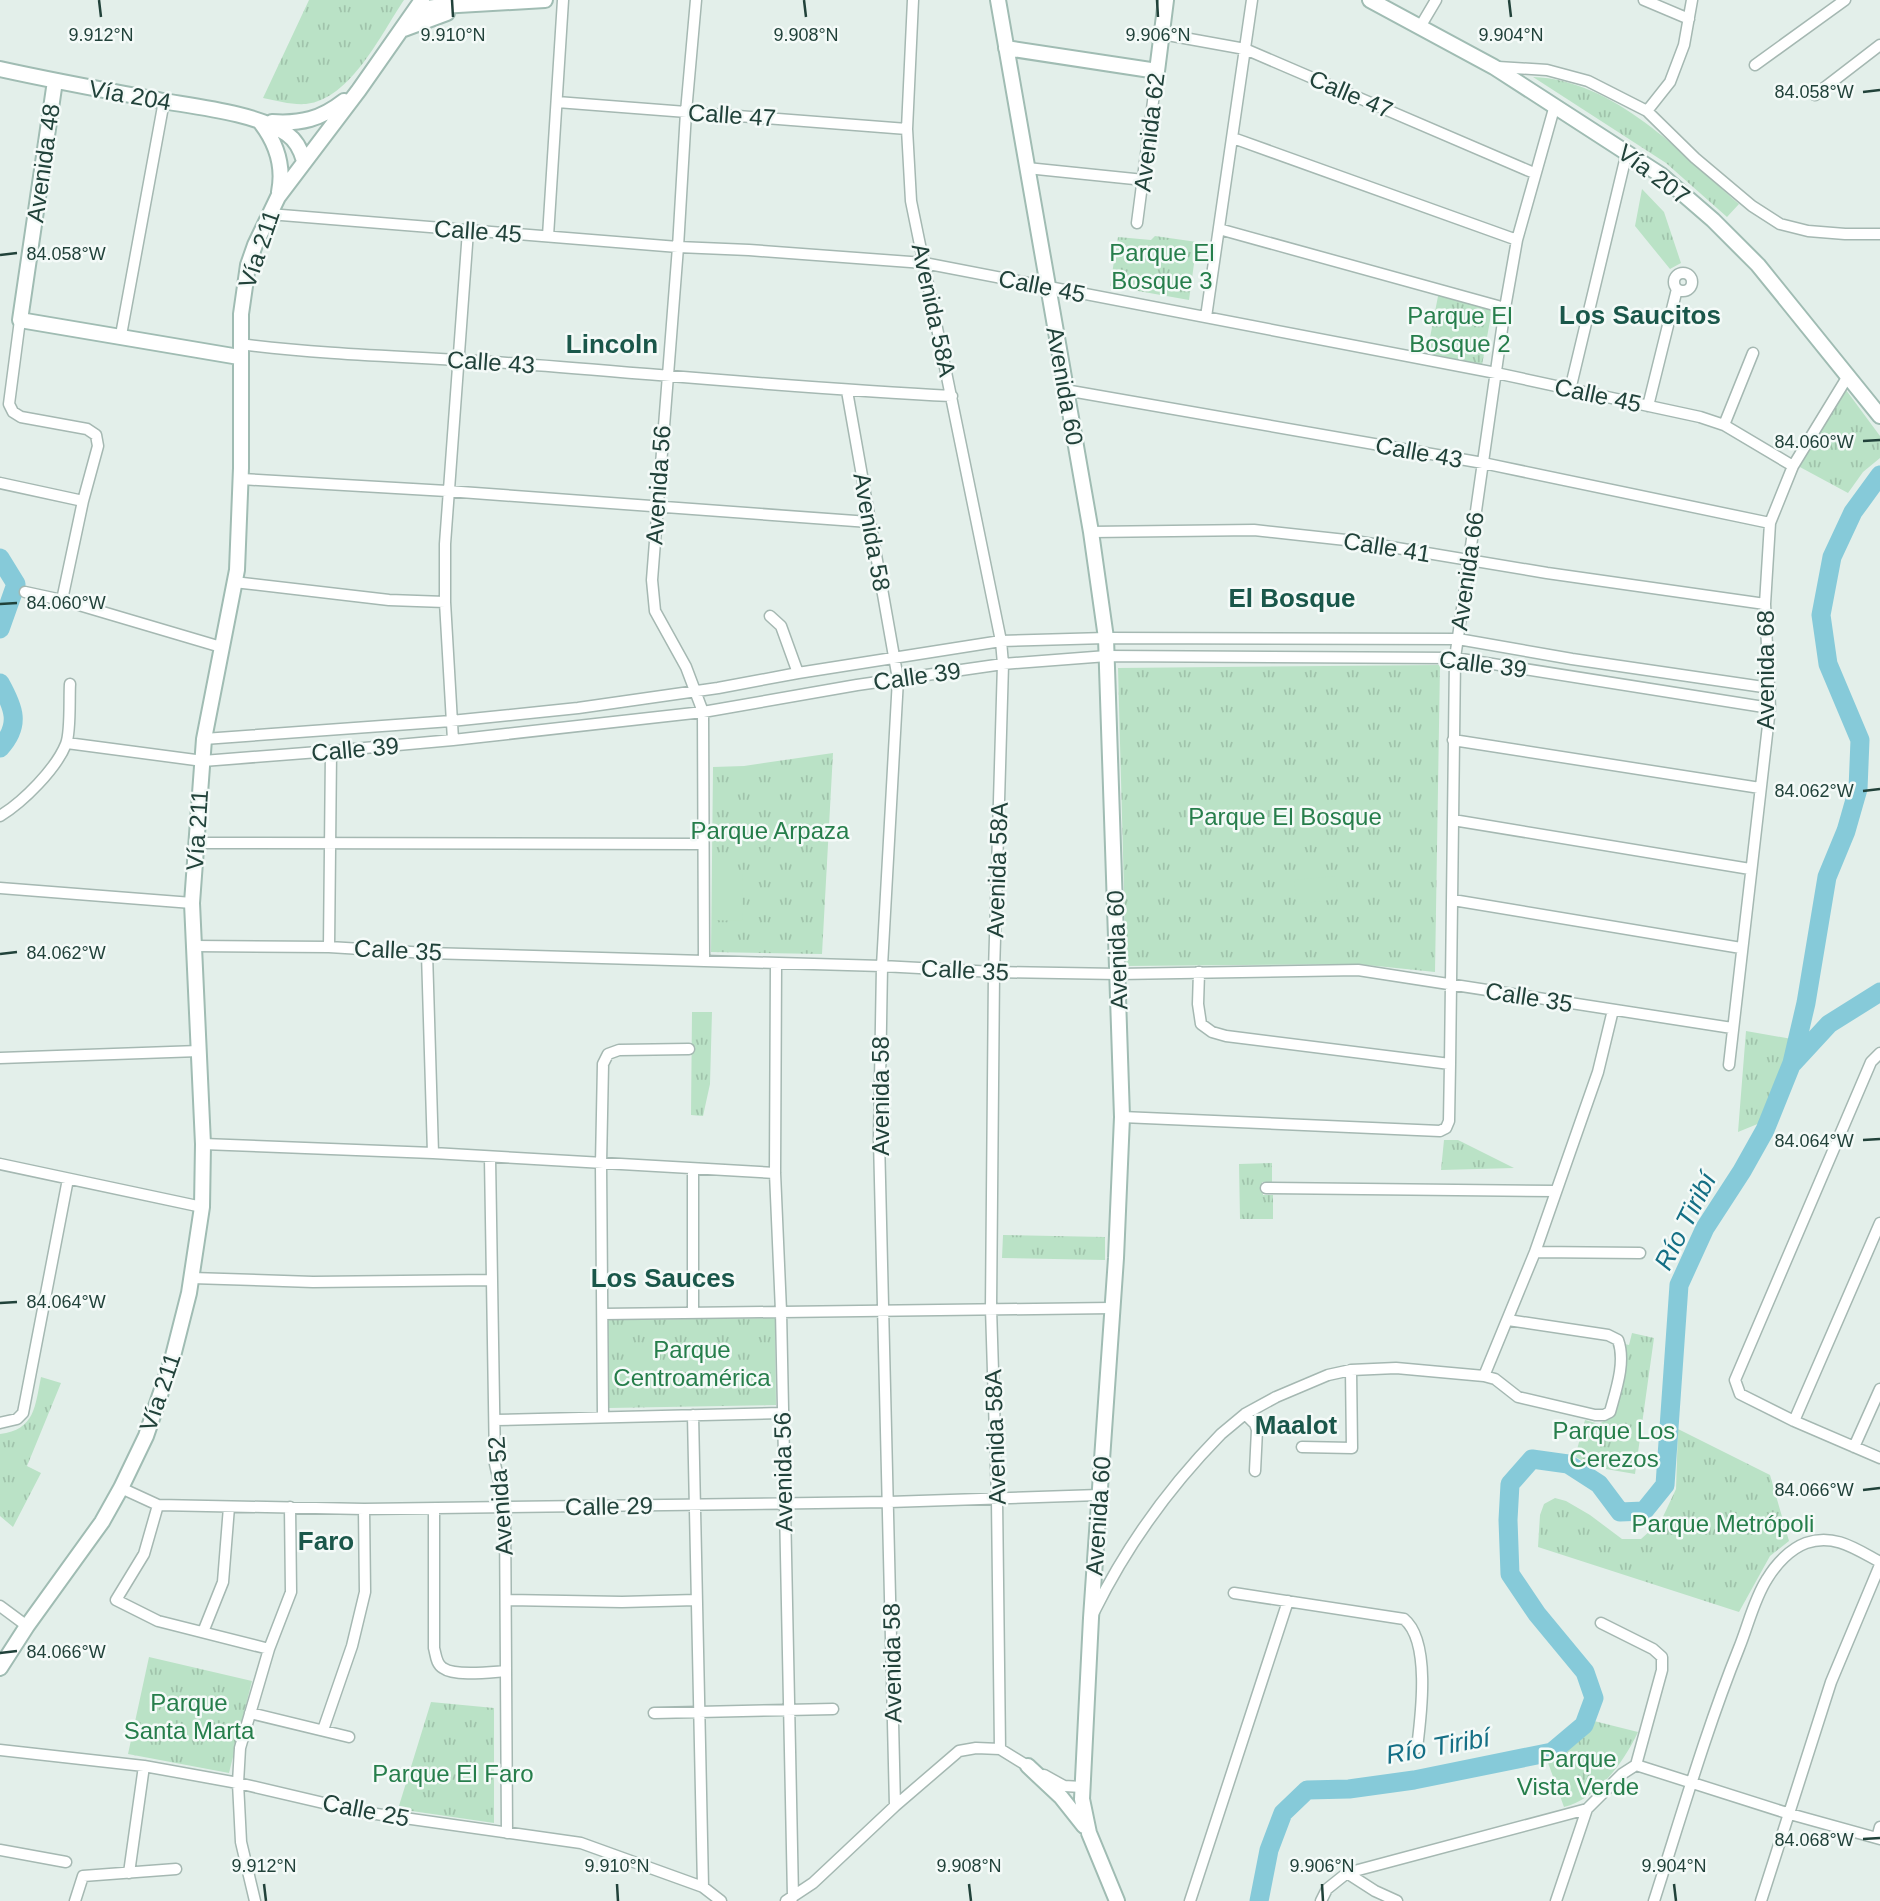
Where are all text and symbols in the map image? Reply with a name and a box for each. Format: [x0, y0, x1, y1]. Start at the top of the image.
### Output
text: 9.912°N [68, 25, 134, 45]
text: 9.910°N [420, 25, 486, 45]
text: 9.908°N [773, 25, 839, 45]
text: 9.906°N [1125, 25, 1191, 45]
text: 9.904°N [1478, 25, 1544, 45]
street label: Calle 47 [1305, 64, 1397, 124]
street label: Avenida 62 [1128, 71, 1170, 193]
street label: Vía 204 [87, 75, 173, 115]
text: 84.058°W [1774, 82, 1854, 102]
street label: Calle 47 [687, 98, 777, 132]
street label: Avenida 48 [21, 102, 65, 224]
street label: Vía 207 [1613, 138, 1695, 210]
street label: Vía 211 [233, 206, 285, 292]
street label: Calle 45 [433, 214, 523, 248]
park label: Parque El Bosque 3 [1109, 239, 1215, 294]
street label: Avenida 58A [907, 241, 961, 379]
text: 84.058°W [26, 244, 106, 264]
street label: Calle 45 [996, 264, 1088, 308]
district label: Los Saucitos [1559, 300, 1721, 330]
park label: Parque El Bosque 2 [1407, 302, 1513, 357]
street label: Avenida 60 [1041, 325, 1089, 447]
district label: Lincoln [566, 329, 658, 359]
street label: Calle 43 [446, 345, 536, 379]
street label: Calle 45 [1552, 373, 1644, 417]
street label: Avenida 56 [640, 424, 676, 546]
street label: Calle 43 [1373, 431, 1465, 473]
text: 84.060°W [1774, 432, 1854, 452]
street label: Avenida 58 [848, 471, 896, 593]
street label: Avenida 66 [1445, 510, 1489, 632]
street label: Calle 41 [1341, 527, 1433, 567]
district label: El Bosque [1228, 583, 1356, 613]
text: 84.060°W [26, 593, 106, 613]
street label: Avenida 68 [1752, 610, 1779, 730]
street label: Calle 39 [1438, 645, 1528, 683]
street label: Calle 39 [872, 657, 962, 695]
street label: Calle 39 [310, 732, 400, 766]
text: 84.062°W [1774, 781, 1854, 801]
street label: Vía 211 [181, 789, 213, 871]
street label: Avenida 58A [981, 802, 1013, 938]
park label: Parque El Bosque [1188, 803, 1382, 830]
park label: Parque Arpaza [691, 817, 850, 844]
street label: Avenida 60 [1101, 890, 1133, 1010]
street label: Calle 35 [353, 934, 443, 966]
text: 84.062°W [26, 943, 106, 963]
street label: Calle 35 [920, 954, 1010, 986]
street label: Calle 35 [1483, 977, 1575, 1017]
street label: Avenida 58 [867, 1036, 894, 1156]
text: 84.064°W [1774, 1131, 1854, 1151]
water label: Río Tiribí [1648, 1165, 1724, 1275]
district label: Los Sauces [591, 1263, 735, 1293]
text: 84.064°W [26, 1292, 106, 1312]
park label: Parque Centroamérica [613, 1336, 771, 1391]
street label: Vía 211 [134, 1349, 186, 1435]
street label: Avenida 58A [979, 1369, 1011, 1505]
district label: Maalot [1255, 1410, 1338, 1440]
street label: Avenida 56 [768, 1412, 798, 1532]
park label: Parque Los Cerezos [1553, 1417, 1675, 1472]
street label: Avenida 52 [482, 1435, 518, 1557]
street label: Avenida 60 [1080, 1455, 1116, 1577]
text: 84.066°W [1774, 1480, 1854, 1500]
street label: Calle 29 [565, 1492, 653, 1520]
park label: Parque Metrópoli [1632, 1510, 1814, 1537]
district label: Faro [298, 1526, 354, 1556]
street label: Avenida 58 [877, 1603, 907, 1723]
text: 84.066°W [26, 1642, 106, 1662]
park label: Parque Santa Marta [124, 1689, 255, 1744]
water label: Río Tiribí [1384, 1722, 1495, 1770]
park label: Parque Vista Verde [1517, 1745, 1639, 1800]
park label: Parque El Faro [372, 1760, 534, 1787]
street label: Calle 25 [320, 1788, 412, 1832]
text: 84.068°W [1774, 1830, 1854, 1850]
text: 9.912°N [231, 1856, 297, 1876]
text: 9.910°N [584, 1856, 650, 1876]
text: 9.908°N [936, 1856, 1002, 1876]
text: 9.906°N [1289, 1856, 1355, 1876]
text: 9.904°N [1641, 1856, 1707, 1876]

